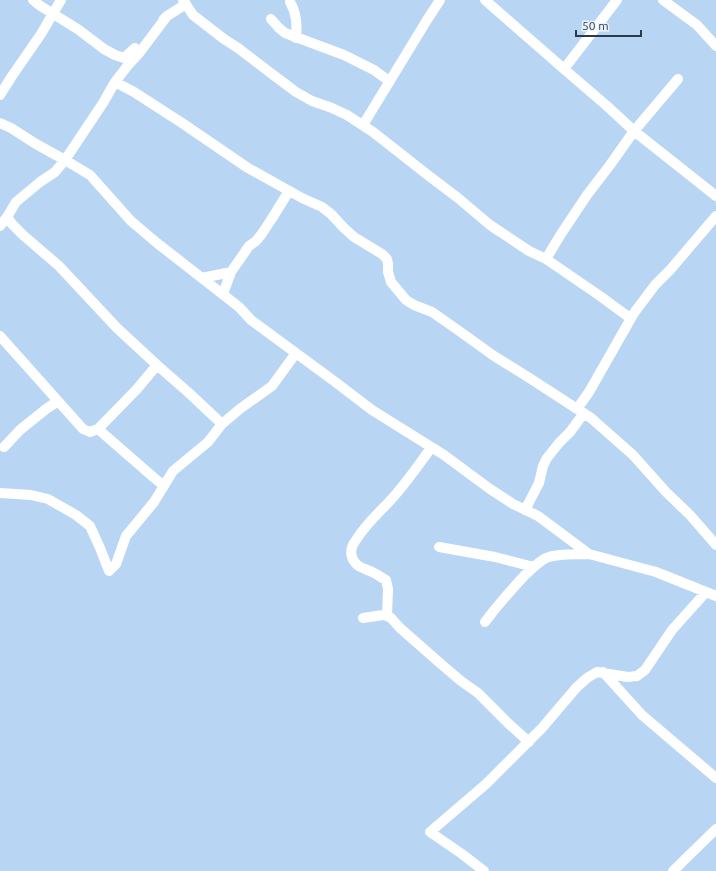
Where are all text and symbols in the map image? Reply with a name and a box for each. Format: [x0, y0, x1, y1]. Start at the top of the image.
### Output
scale bar [576, 12, 641, 38]
text: 50 m [582, 19, 609, 32]

